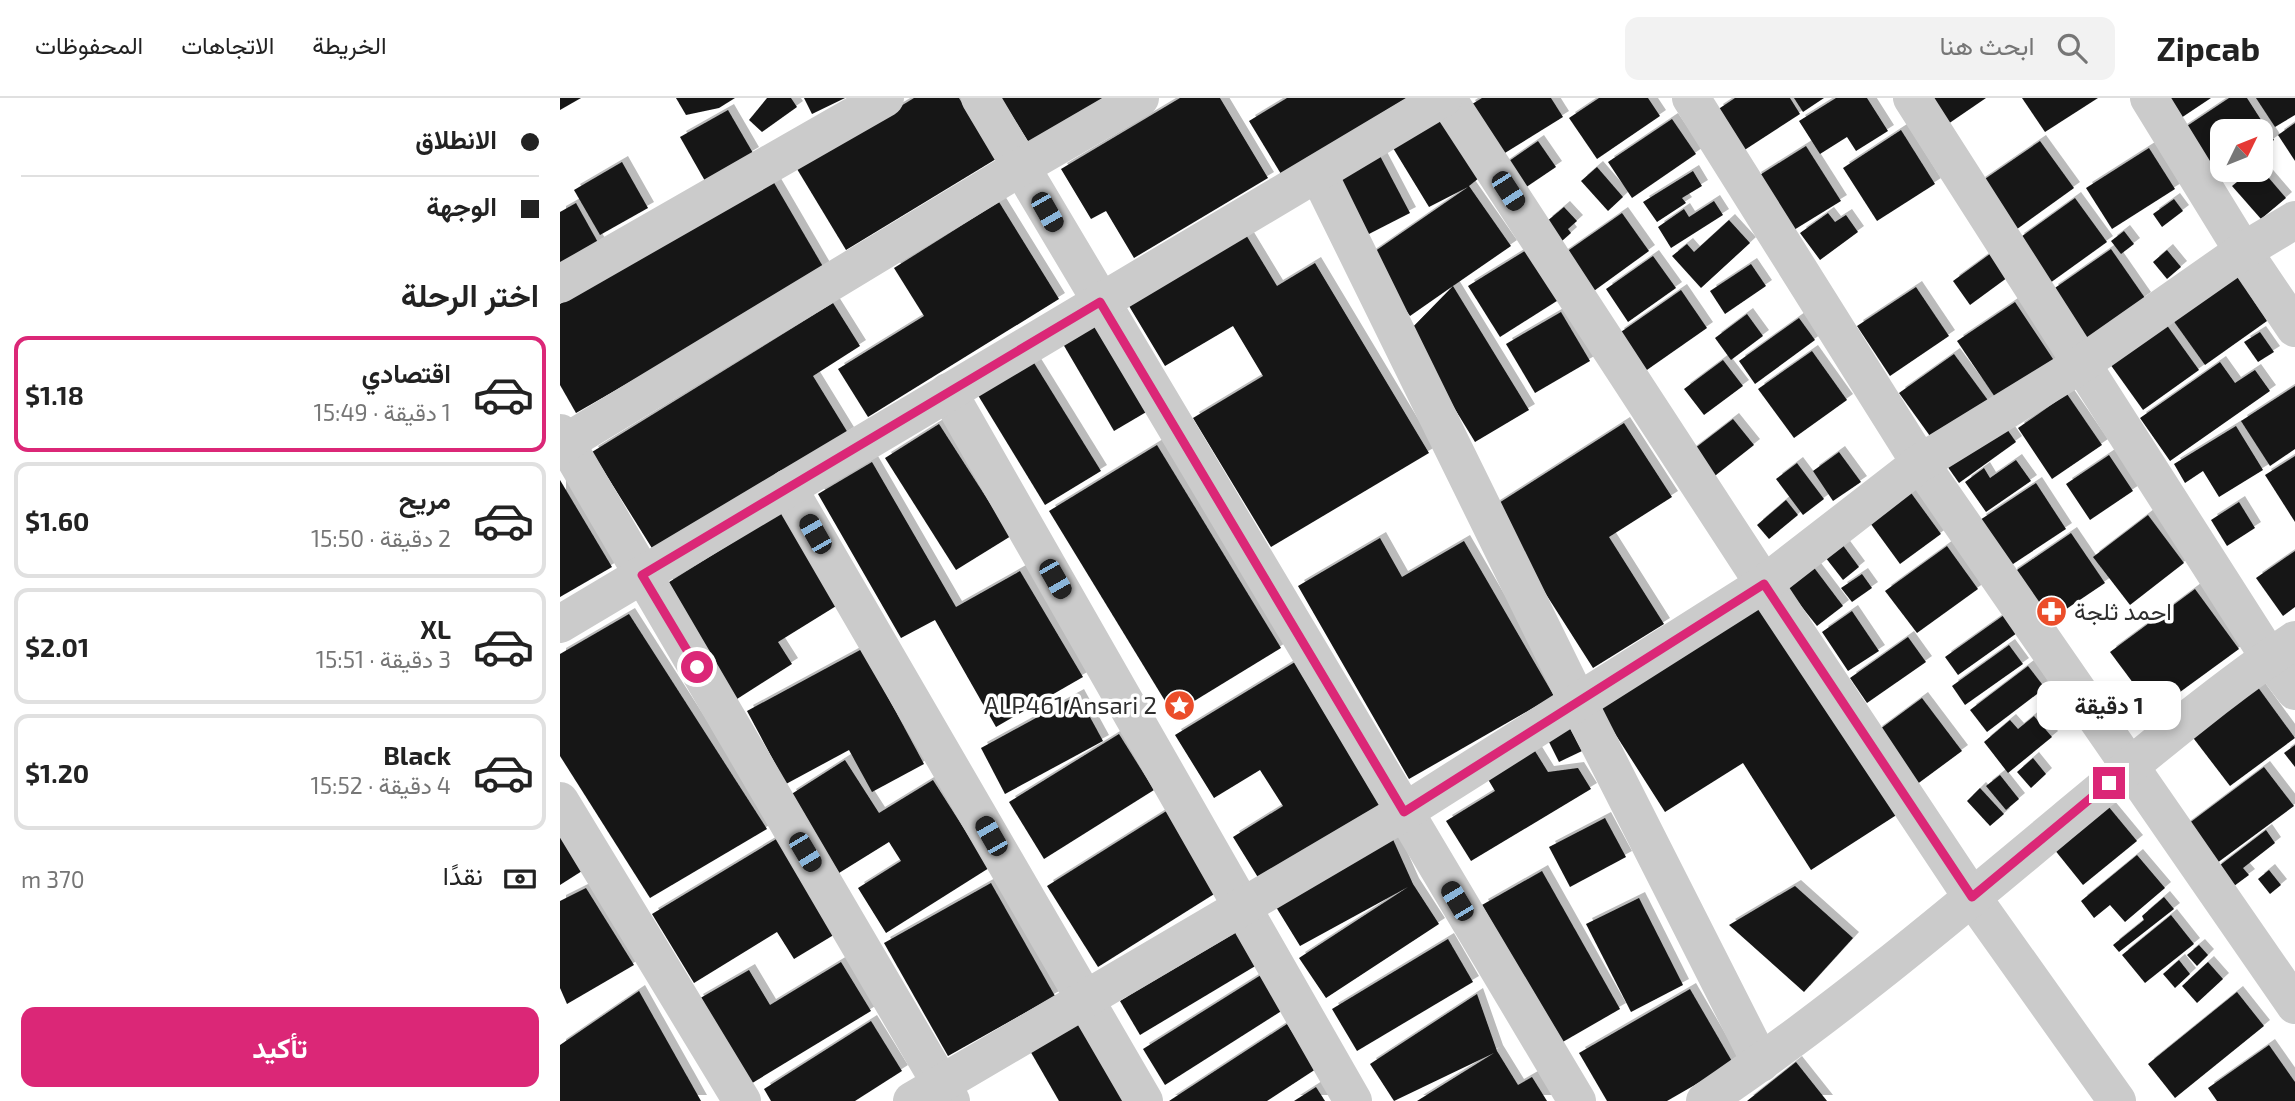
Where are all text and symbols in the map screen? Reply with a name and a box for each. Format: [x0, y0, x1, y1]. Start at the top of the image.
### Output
search box [1625, 17, 2115, 80]
text: Zipcab [2157, 28, 2260, 68]
text: ابحث هنا [1940, 29, 2035, 60]
icon: search [2053, 29, 2091, 67]
text: المحفوظات [35, 30, 143, 59]
text: الاتجاهات [181, 30, 274, 59]
text: الخريطة [312, 30, 387, 59]
north arrow [2210, 119, 2273, 182]
map controls [2210, 119, 2273, 182]
text: الانطلاق [415, 123, 497, 154]
car [1488, 168, 1529, 214]
car [1028, 189, 1067, 235]
text: الوجهة [426, 190, 497, 221]
text: اختر الرحلة [401, 275, 539, 313]
text: اقتصادي [362, 357, 451, 388]
icon: car [472, 363, 535, 426]
text: $1.18 [25, 379, 84, 410]
text: 1 دقيقة · 15:49 [314, 398, 451, 426]
text: مريح [399, 483, 451, 514]
icon: car [472, 489, 535, 552]
text: $1.60 [25, 505, 89, 536]
car [796, 511, 835, 557]
text: 2 دقيقة · 15:50 [311, 524, 451, 552]
car [1036, 556, 1075, 602]
pharmacy icon: احمد ثلجة [2034, 595, 2068, 629]
place label: احمد ثلجة [2074, 596, 2172, 626]
text: XL [420, 613, 451, 644]
icon: car [472, 615, 535, 678]
text: $2.01 [25, 631, 89, 662]
text: 3 دقيقة · 15:51 [316, 645, 451, 673]
route start [681, 651, 713, 683]
callout: 1 دقيقة [2037, 682, 2181, 730]
place icon: ALP461 Ansari 2 [1163, 689, 1197, 723]
place label: ALP461 Ansari 2 [984, 690, 1157, 719]
text: 1 دقيقة [2074, 691, 2144, 719]
text: Black [383, 739, 451, 770]
icon: car [472, 741, 535, 804]
text: $1.20 [25, 757, 89, 788]
route end [2093, 767, 2125, 799]
text: 4 دقيقة · 15:52 [311, 771, 451, 799]
car [972, 813, 1011, 859]
car [786, 829, 825, 875]
text: نقدًا [443, 859, 483, 890]
icon: cash [501, 860, 539, 898]
text: 370 m [21, 865, 85, 893]
car [1438, 878, 1477, 924]
button: تأكيد [21, 1007, 539, 1087]

